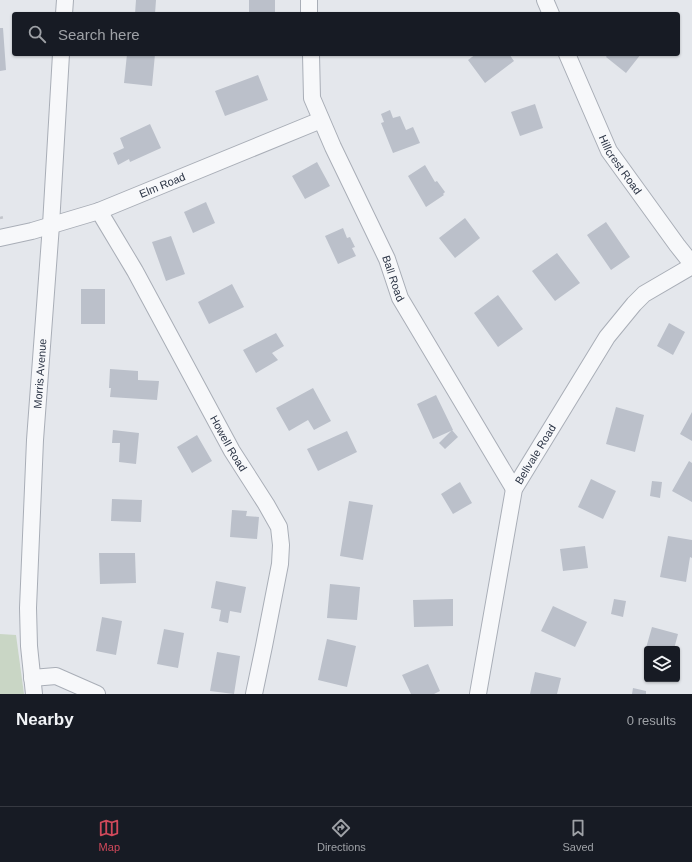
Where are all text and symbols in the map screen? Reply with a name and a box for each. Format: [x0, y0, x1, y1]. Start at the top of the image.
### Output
search box [12, 12, 680, 56]
icon: search [26, 23, 48, 45]
text: Search here [58, 26, 140, 43]
street label: Hillcrest Road [597, 133, 644, 196]
street label: Elm Road [138, 170, 187, 200]
street label: Ball Road [380, 254, 407, 304]
street label: Morris Avenue [31, 338, 49, 409]
street label: Howell Road [208, 413, 249, 473]
street label: Bellvale Road [512, 422, 558, 486]
map controls [644, 646, 680, 682]
button: layers [644, 646, 680, 682]
text: Nearby [16, 710, 74, 729]
text: 0 results [627, 713, 676, 728]
tab: Map [98, 817, 120, 853]
tab: Directions [317, 817, 366, 853]
tab: Saved [562, 817, 594, 853]

